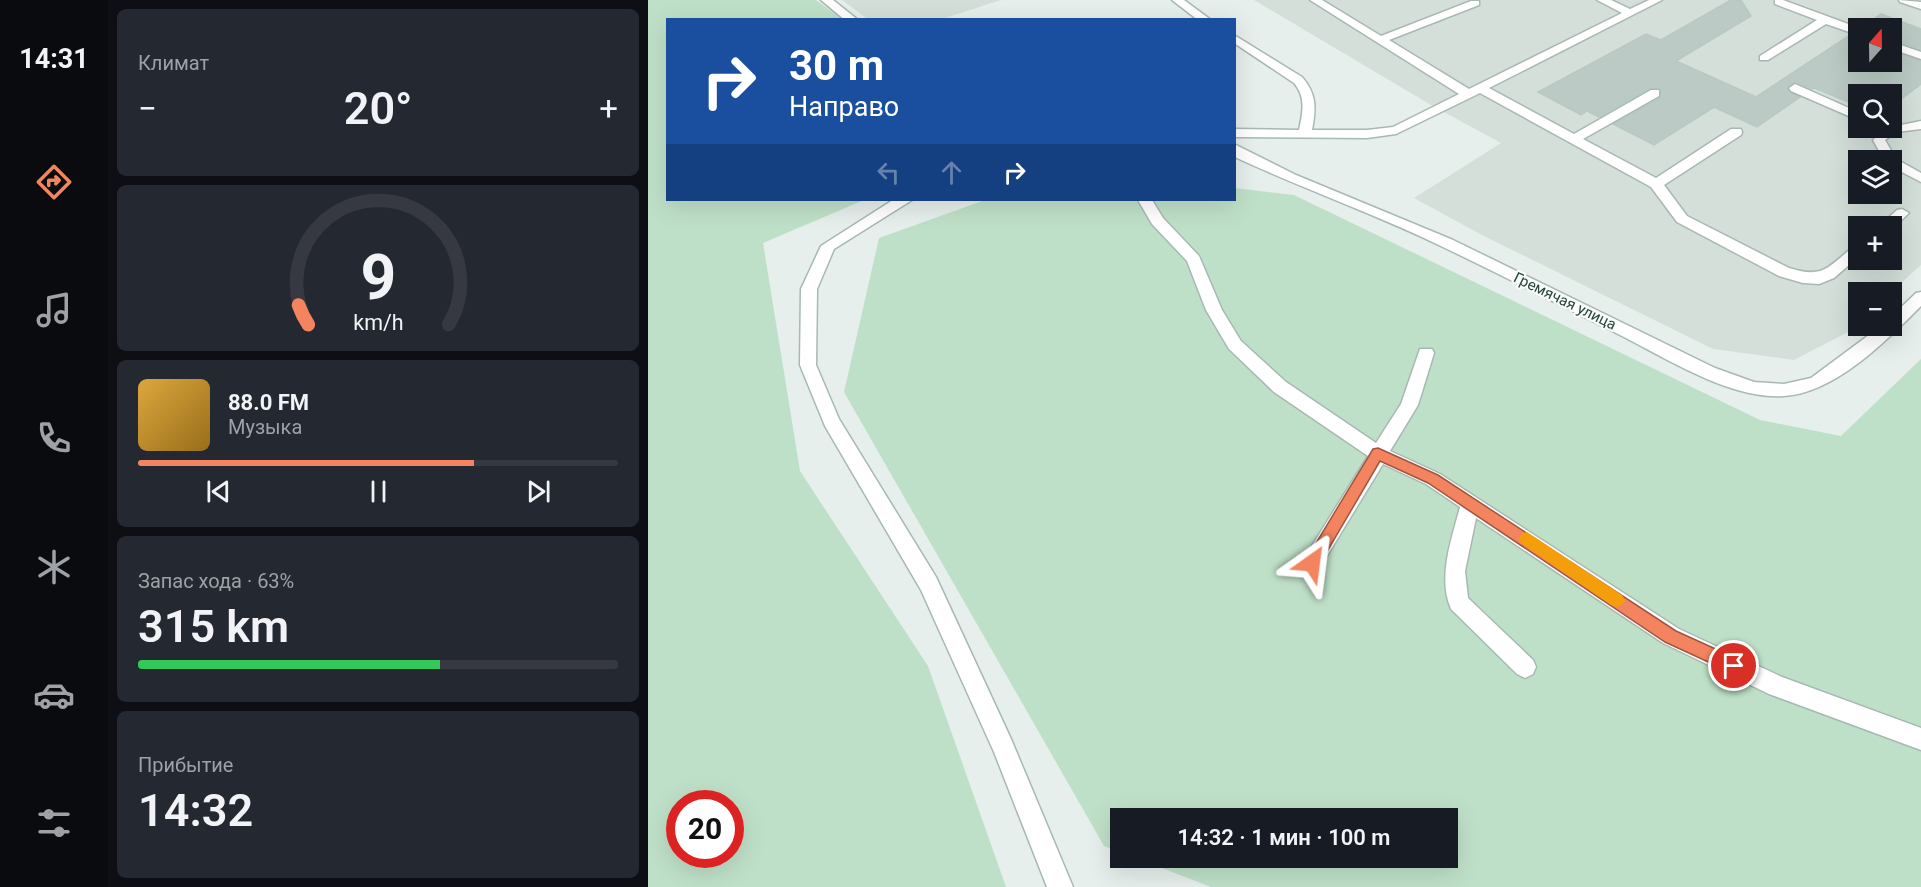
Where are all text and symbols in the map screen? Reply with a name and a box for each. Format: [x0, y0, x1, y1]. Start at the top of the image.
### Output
north arrow [1848, 18, 1902, 72]
map controls [1848, 18, 1902, 336]
text: 30 m [789, 41, 884, 90]
icon: right [690, 42, 768, 120]
text: 14:31 [19, 43, 89, 75]
text: Климат [138, 51, 209, 75]
text: 20° [344, 82, 412, 135]
button: search [1848, 84, 1902, 138]
text: − [138, 89, 157, 128]
text: + [599, 89, 618, 128]
text: Направо [789, 91, 899, 123]
button: layers [1848, 150, 1902, 204]
icon: left [872, 156, 905, 189]
icon: ahead [935, 156, 968, 189]
icon: right [998, 156, 1031, 189]
icon: directions [33, 161, 75, 203]
button: + [1848, 216, 1902, 270]
text: 9 [360, 241, 396, 314]
street label: Гремячая улица [1511, 268, 1619, 334]
button: − [1848, 282, 1902, 336]
icon: music [33, 289, 75, 331]
text: km/h [353, 310, 403, 335]
text: 88.0 FM [228, 390, 309, 415]
text: Музыка [228, 415, 302, 439]
icon: phone [33, 417, 75, 459]
icon: previous [202, 475, 235, 508]
icon: pause [362, 475, 395, 508]
icon: next [522, 475, 555, 508]
position arrow [1280, 531, 1344, 595]
icon: climate [33, 546, 75, 588]
text: Запас хода · 63% [138, 569, 294, 593]
text: 315 km [138, 600, 289, 653]
pin [1708, 640, 1759, 691]
icon: arrive [1717, 649, 1750, 682]
icon: car [33, 674, 75, 716]
text: Прибытие [138, 753, 233, 777]
text: 14:32 [138, 784, 253, 837]
speed limit sign: 20 [666, 790, 744, 868]
icon: filters [33, 802, 75, 844]
text: 14:32 · 1 мин · 100 m [1178, 825, 1390, 850]

